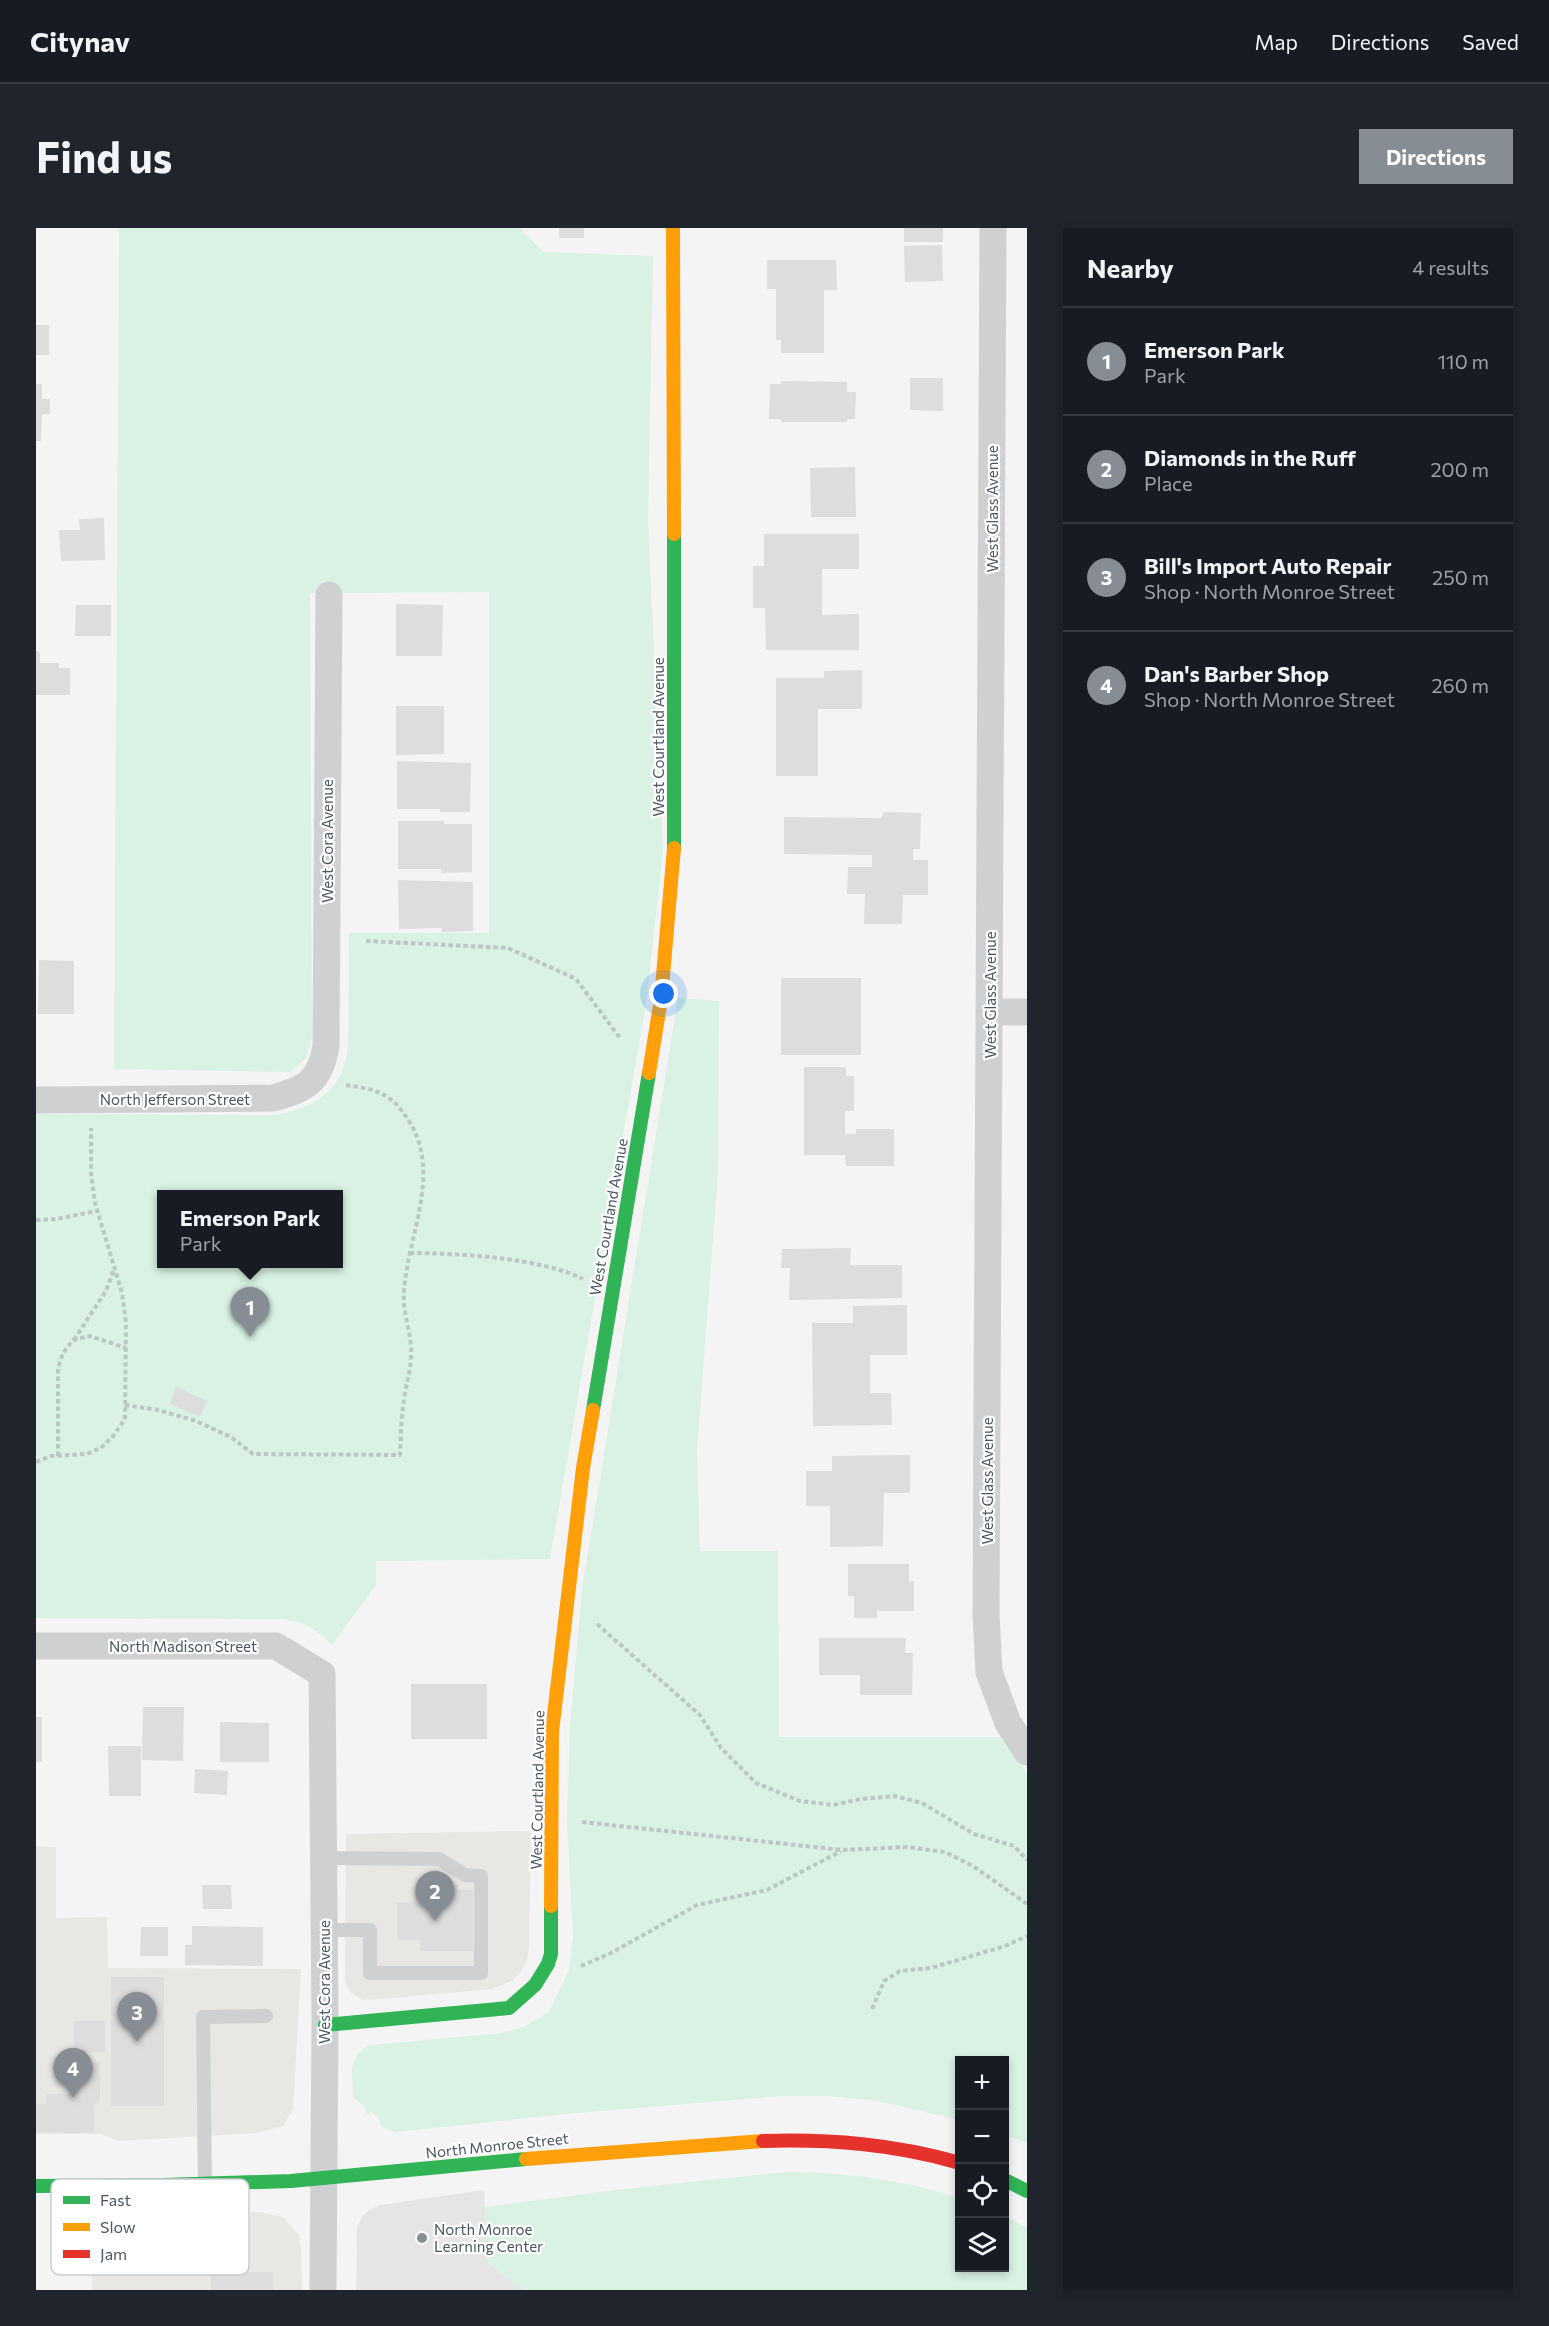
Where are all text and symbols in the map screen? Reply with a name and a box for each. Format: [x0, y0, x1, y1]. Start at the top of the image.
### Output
text: Citynav [30, 24, 130, 58]
text: Map [1255, 29, 1298, 54]
text: Directions [1331, 29, 1429, 54]
text: Saved [1462, 29, 1519, 54]
button: Directions [1359, 129, 1513, 184]
text: Find us [36, 130, 172, 182]
text: Nearby [1087, 252, 1174, 283]
text: 4 results [1412, 255, 1489, 279]
text: Emerson Park [1144, 336, 1285, 363]
text: 1 [1102, 349, 1111, 373]
text: 110 m [1438, 349, 1489, 373]
text: Park [1144, 363, 1186, 387]
text: Diamonds in the Ruff [1144, 444, 1356, 471]
street label: West Glass Avenue [983, 445, 1001, 573]
text: 2 [1101, 457, 1112, 481]
text: 200 m [1431, 457, 1489, 481]
text: Place [1144, 471, 1193, 495]
text: Bill's Import Auto Repair [1144, 552, 1391, 579]
text: 3 [1101, 565, 1112, 589]
text: 250 m [1432, 565, 1489, 589]
text: Shop · North Monroe Street [1144, 579, 1395, 603]
street label: West Courtland Avenue [649, 657, 667, 817]
text: Dan's Barber Shop [1144, 660, 1329, 687]
text: 4 [1100, 673, 1113, 697]
text: 260 m [1431, 673, 1489, 697]
text: Shop · North Monroe Street [1144, 687, 1395, 711]
street label: West Cora Avenue [318, 779, 336, 903]
street label: West Glass Avenue [981, 931, 999, 1059]
your location [649, 979, 678, 1008]
street label: North Jefferson Street [100, 1090, 250, 1108]
street label: West Courtland Avenue [585, 1137, 631, 1297]
popup [157, 1190, 343, 1268]
text: Emerson Park [180, 1204, 320, 1231]
text: Park [180, 1231, 222, 1255]
pin: 1 [230, 1288, 270, 1337]
street label: West Glass Avenue [978, 1417, 996, 1545]
street label: North Madison Street [109, 1637, 257, 1655]
street label: West Courtland Avenue [527, 1710, 547, 1870]
pin: 2 [416, 1872, 454, 1921]
street label: West Cora Avenue [315, 1920, 333, 2044]
pin: 3 [118, 1992, 156, 2042]
pin: 4 [54, 2048, 93, 2098]
map controls [955, 2056, 1009, 2272]
button: + [955, 2056, 1009, 2110]
button: − [955, 2110, 1009, 2164]
street label: North Monroe Street [425, 2129, 569, 2161]
button: locate [955, 2164, 1009, 2218]
legend [51, 2179, 249, 2275]
text: Fast [100, 2190, 131, 2209]
text: Slow [100, 2217, 136, 2236]
button: layers [955, 2218, 1009, 2272]
place label: North Monroe Learning Center [434, 2220, 543, 2255]
marker: North Monroe Learning Center [415, 2231, 429, 2245]
text: Jam [100, 2244, 127, 2263]

